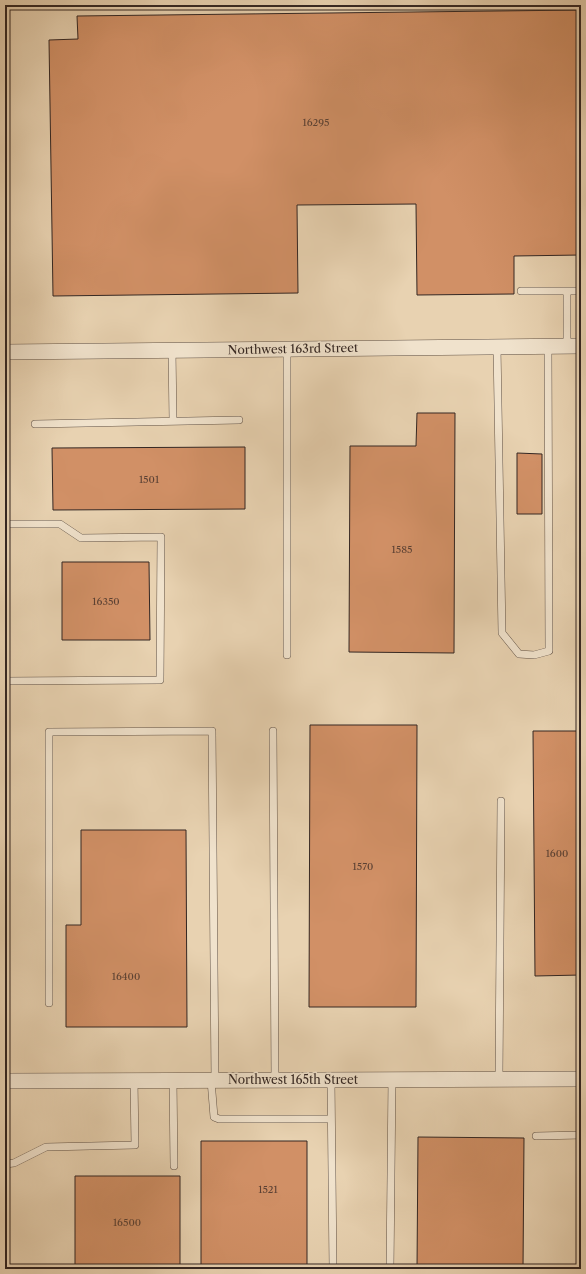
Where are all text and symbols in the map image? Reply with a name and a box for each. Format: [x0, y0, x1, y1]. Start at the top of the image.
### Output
house number: 16295 [302, 116, 330, 129]
street label: Northwest 163rd Street [228, 340, 359, 357]
house number: 1501 [139, 473, 160, 486]
house number: 1585 [392, 543, 413, 556]
house number: 16350 [92, 595, 120, 608]
house number: 1600 [546, 847, 568, 860]
house number: 1570 [353, 860, 373, 873]
house number: 16400 [112, 970, 140, 983]
street label: Northwest 165th Street [228, 1072, 359, 1087]
house number: 1521 [258, 1183, 279, 1196]
house number: 16500 [113, 1216, 141, 1229]

